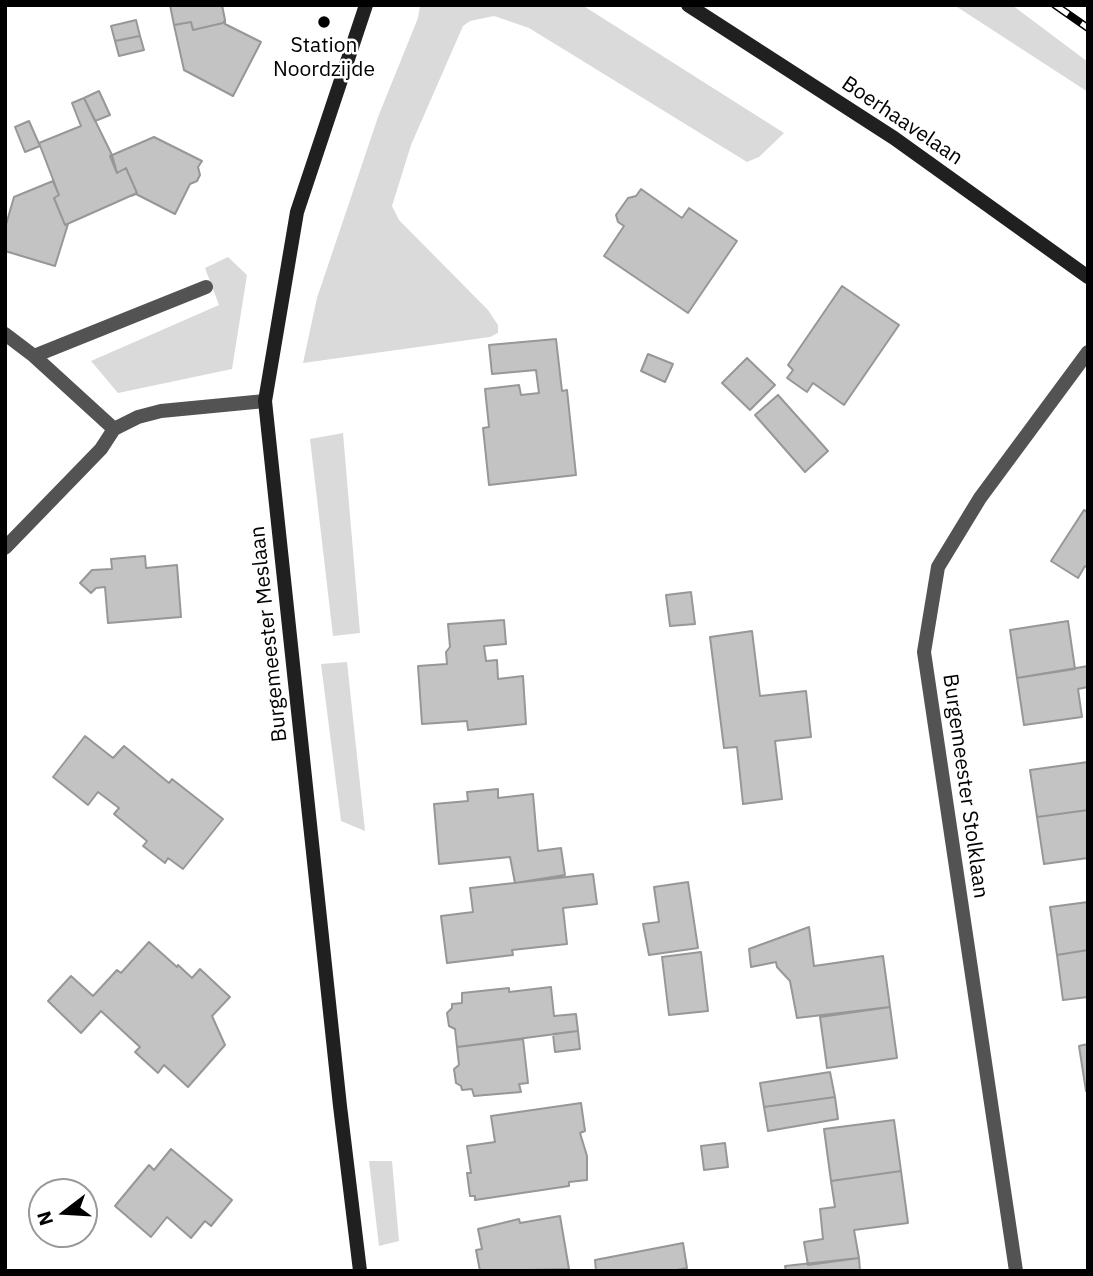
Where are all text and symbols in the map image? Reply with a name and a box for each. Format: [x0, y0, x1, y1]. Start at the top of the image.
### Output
marker: Station Noordzijde [316, 14, 332, 30]
place label: Station Noordzijde [273, 33, 375, 83]
street label: Boerhaavelaan [837, 71, 967, 171]
street label: Burgemeester Meslaan [245, 525, 293, 743]
street label: Burgemeester Stolklaan [937, 672, 993, 900]
north arrow [28, 1178, 98, 1248]
text: N [31, 1208, 58, 1229]

